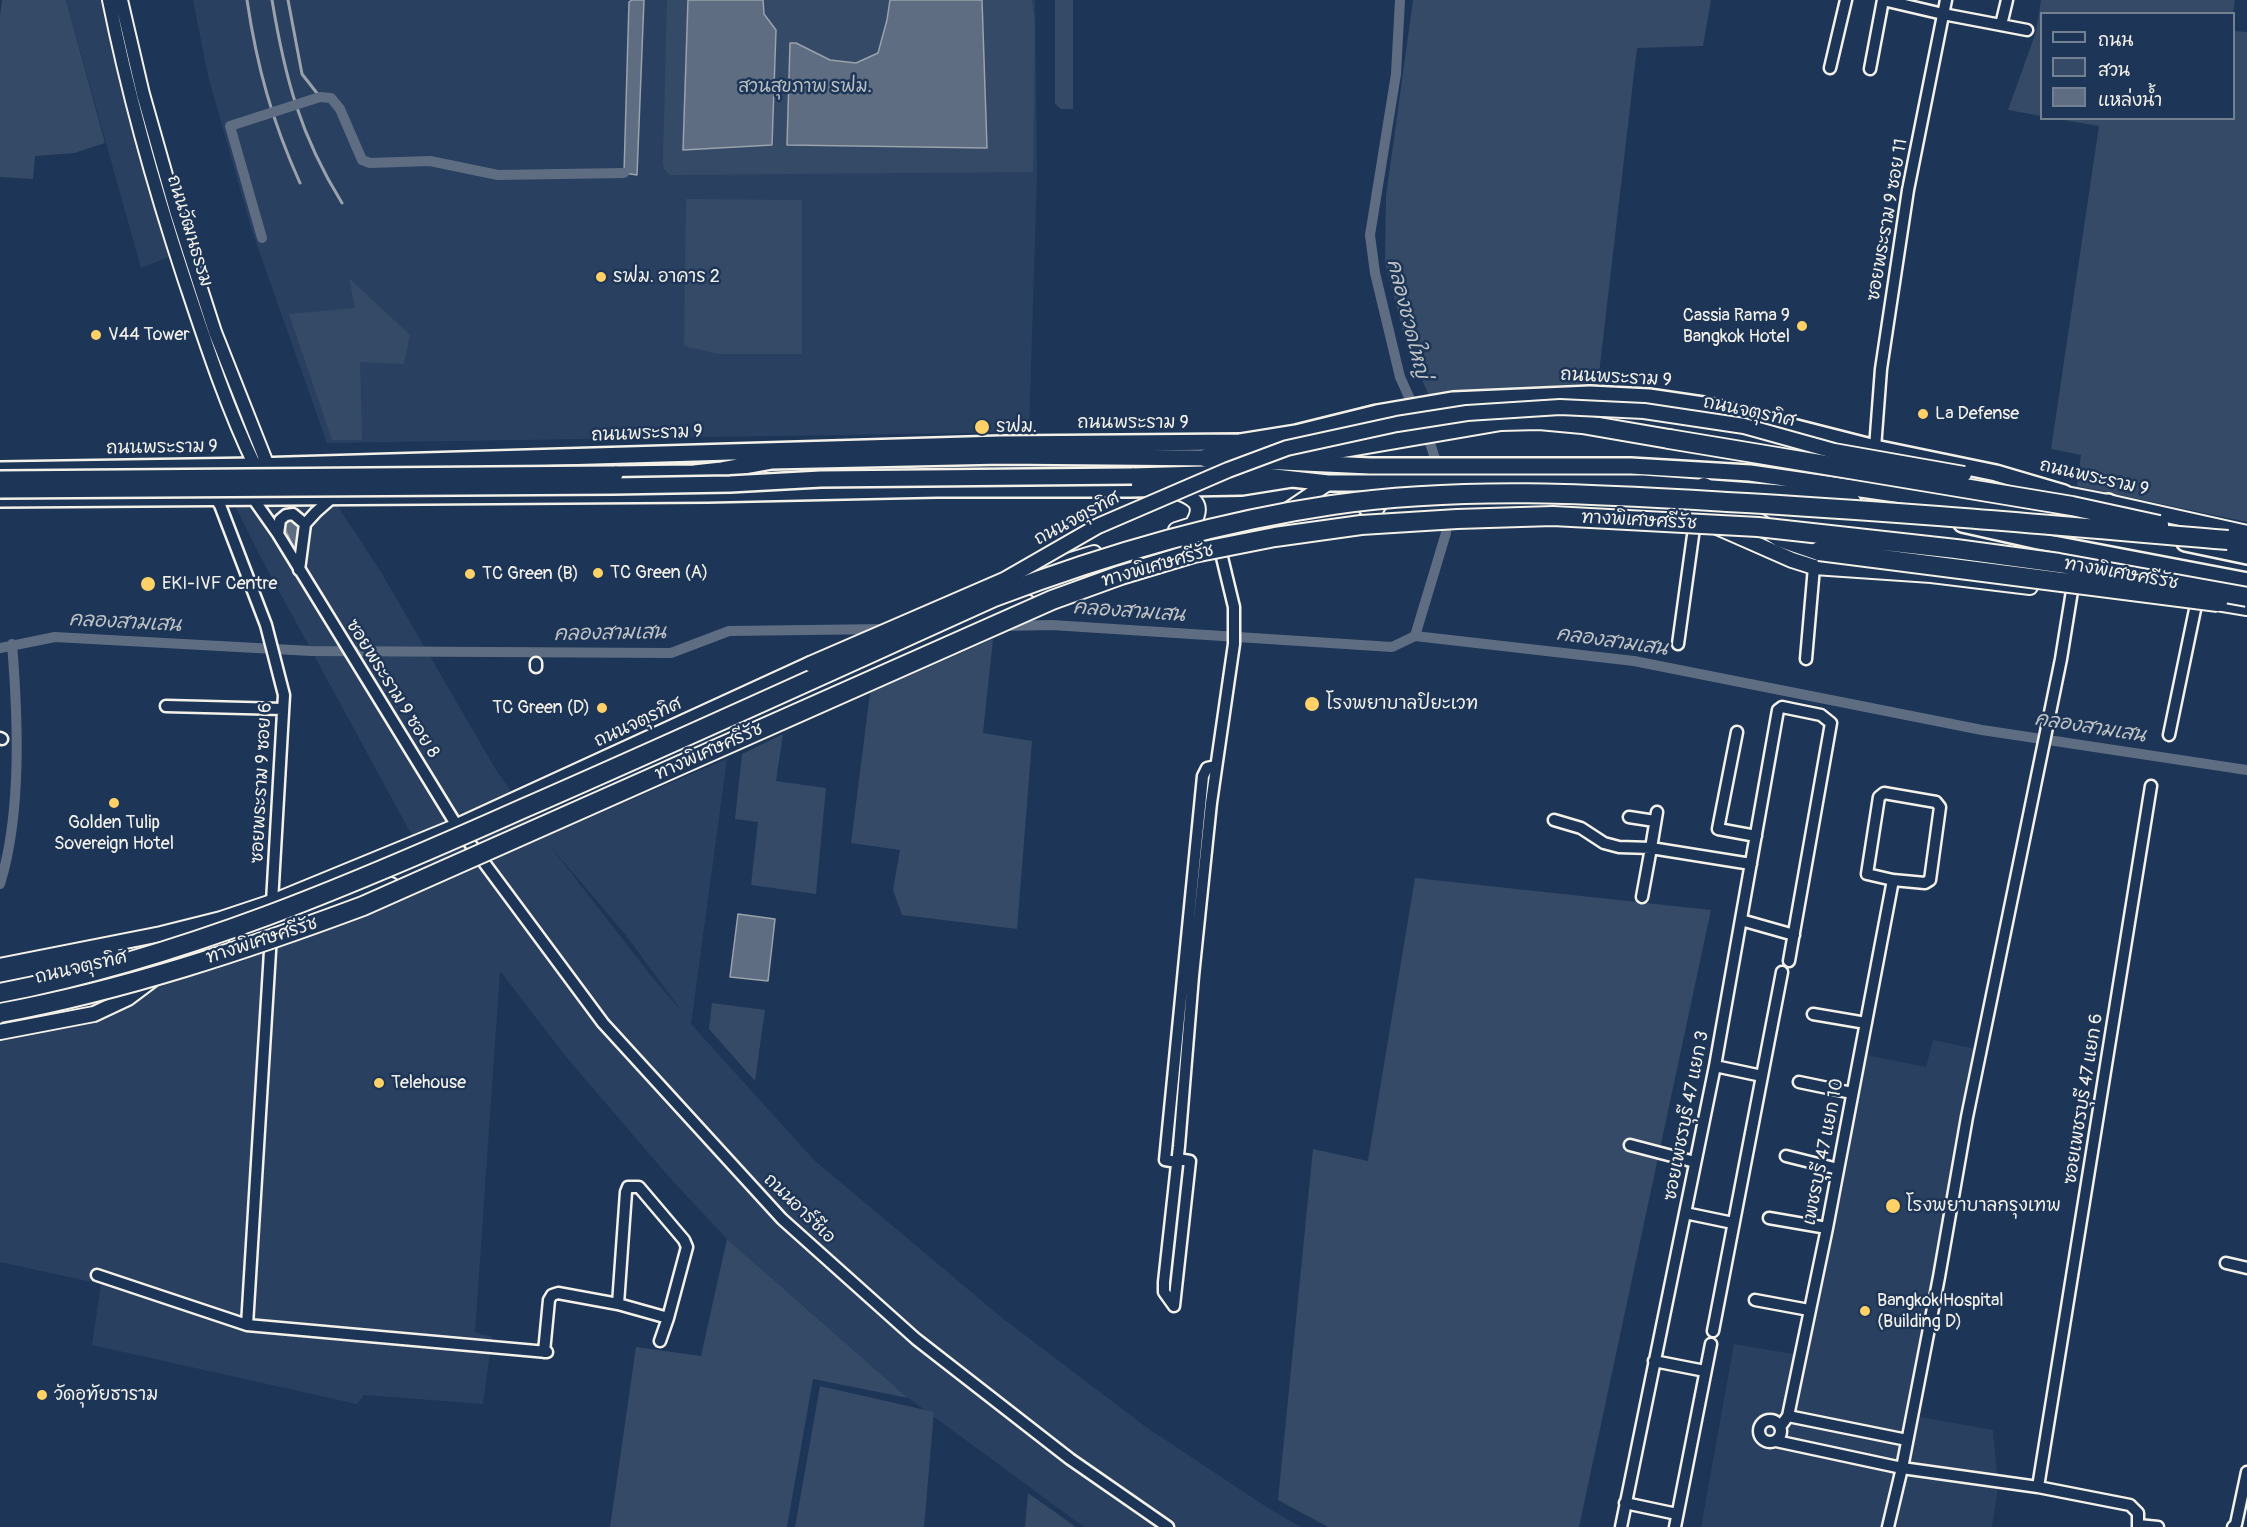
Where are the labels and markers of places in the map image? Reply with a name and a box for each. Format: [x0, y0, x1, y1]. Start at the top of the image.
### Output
place label: รฟม. อาคาร 2 [613, 266, 720, 288]
marker: รฟม. อาคาร 2 [594, 270, 608, 284]
place label: Cassia Rama 9 Bangkok Hotel [1683, 305, 1790, 348]
marker: Cassia Rama 9 Bangkok Hotel [1795, 319, 1809, 333]
place label: V44 Tower [108, 324, 190, 346]
marker: V44 Tower [89, 328, 103, 342]
place label: La Defense [1935, 403, 2019, 425]
marker: La Defense [1916, 407, 1930, 421]
place label: รฟม. [996, 416, 1037, 438]
marker: รฟม. [973, 418, 991, 436]
place label: TC Green (A) [610, 562, 708, 584]
place label: TC Green (B) [482, 563, 579, 585]
marker: TC Green (A) [591, 566, 605, 580]
marker: TC Green (B) [463, 567, 477, 581]
place label: EKI-IVF Centre [162, 573, 277, 595]
marker: EKI-IVF Centre [139, 575, 157, 593]
place label: โรงพยาบาลปิยะเวท [1326, 693, 1478, 715]
marker: โรงพยาบาลปิยะเวท [1303, 695, 1321, 713]
place label: TC Green (D) [492, 697, 590, 719]
marker: TC Green (D) [595, 701, 609, 715]
marker: Golden Tulip Sovereign Hotel [107, 796, 121, 810]
place label: Golden Tulip Sovereign Hotel [54, 812, 174, 854]
place label: Telehouse [391, 1072, 466, 1094]
marker: Telehouse [372, 1076, 386, 1090]
place label: โรงพยาบาลกรุงเทพ [1906, 1195, 2061, 1217]
marker: โรงพยาบาลกรุงเทพ [1884, 1197, 1902, 1215]
place label: Bangkok Hospital (Building D) [1877, 1290, 2004, 1332]
marker: Bangkok Hospital (Building D) [1858, 1304, 1872, 1318]
place label: วัดอุทัยธาราม [54, 1384, 158, 1406]
marker: วัดอุทัยธาราม [35, 1388, 49, 1402]

